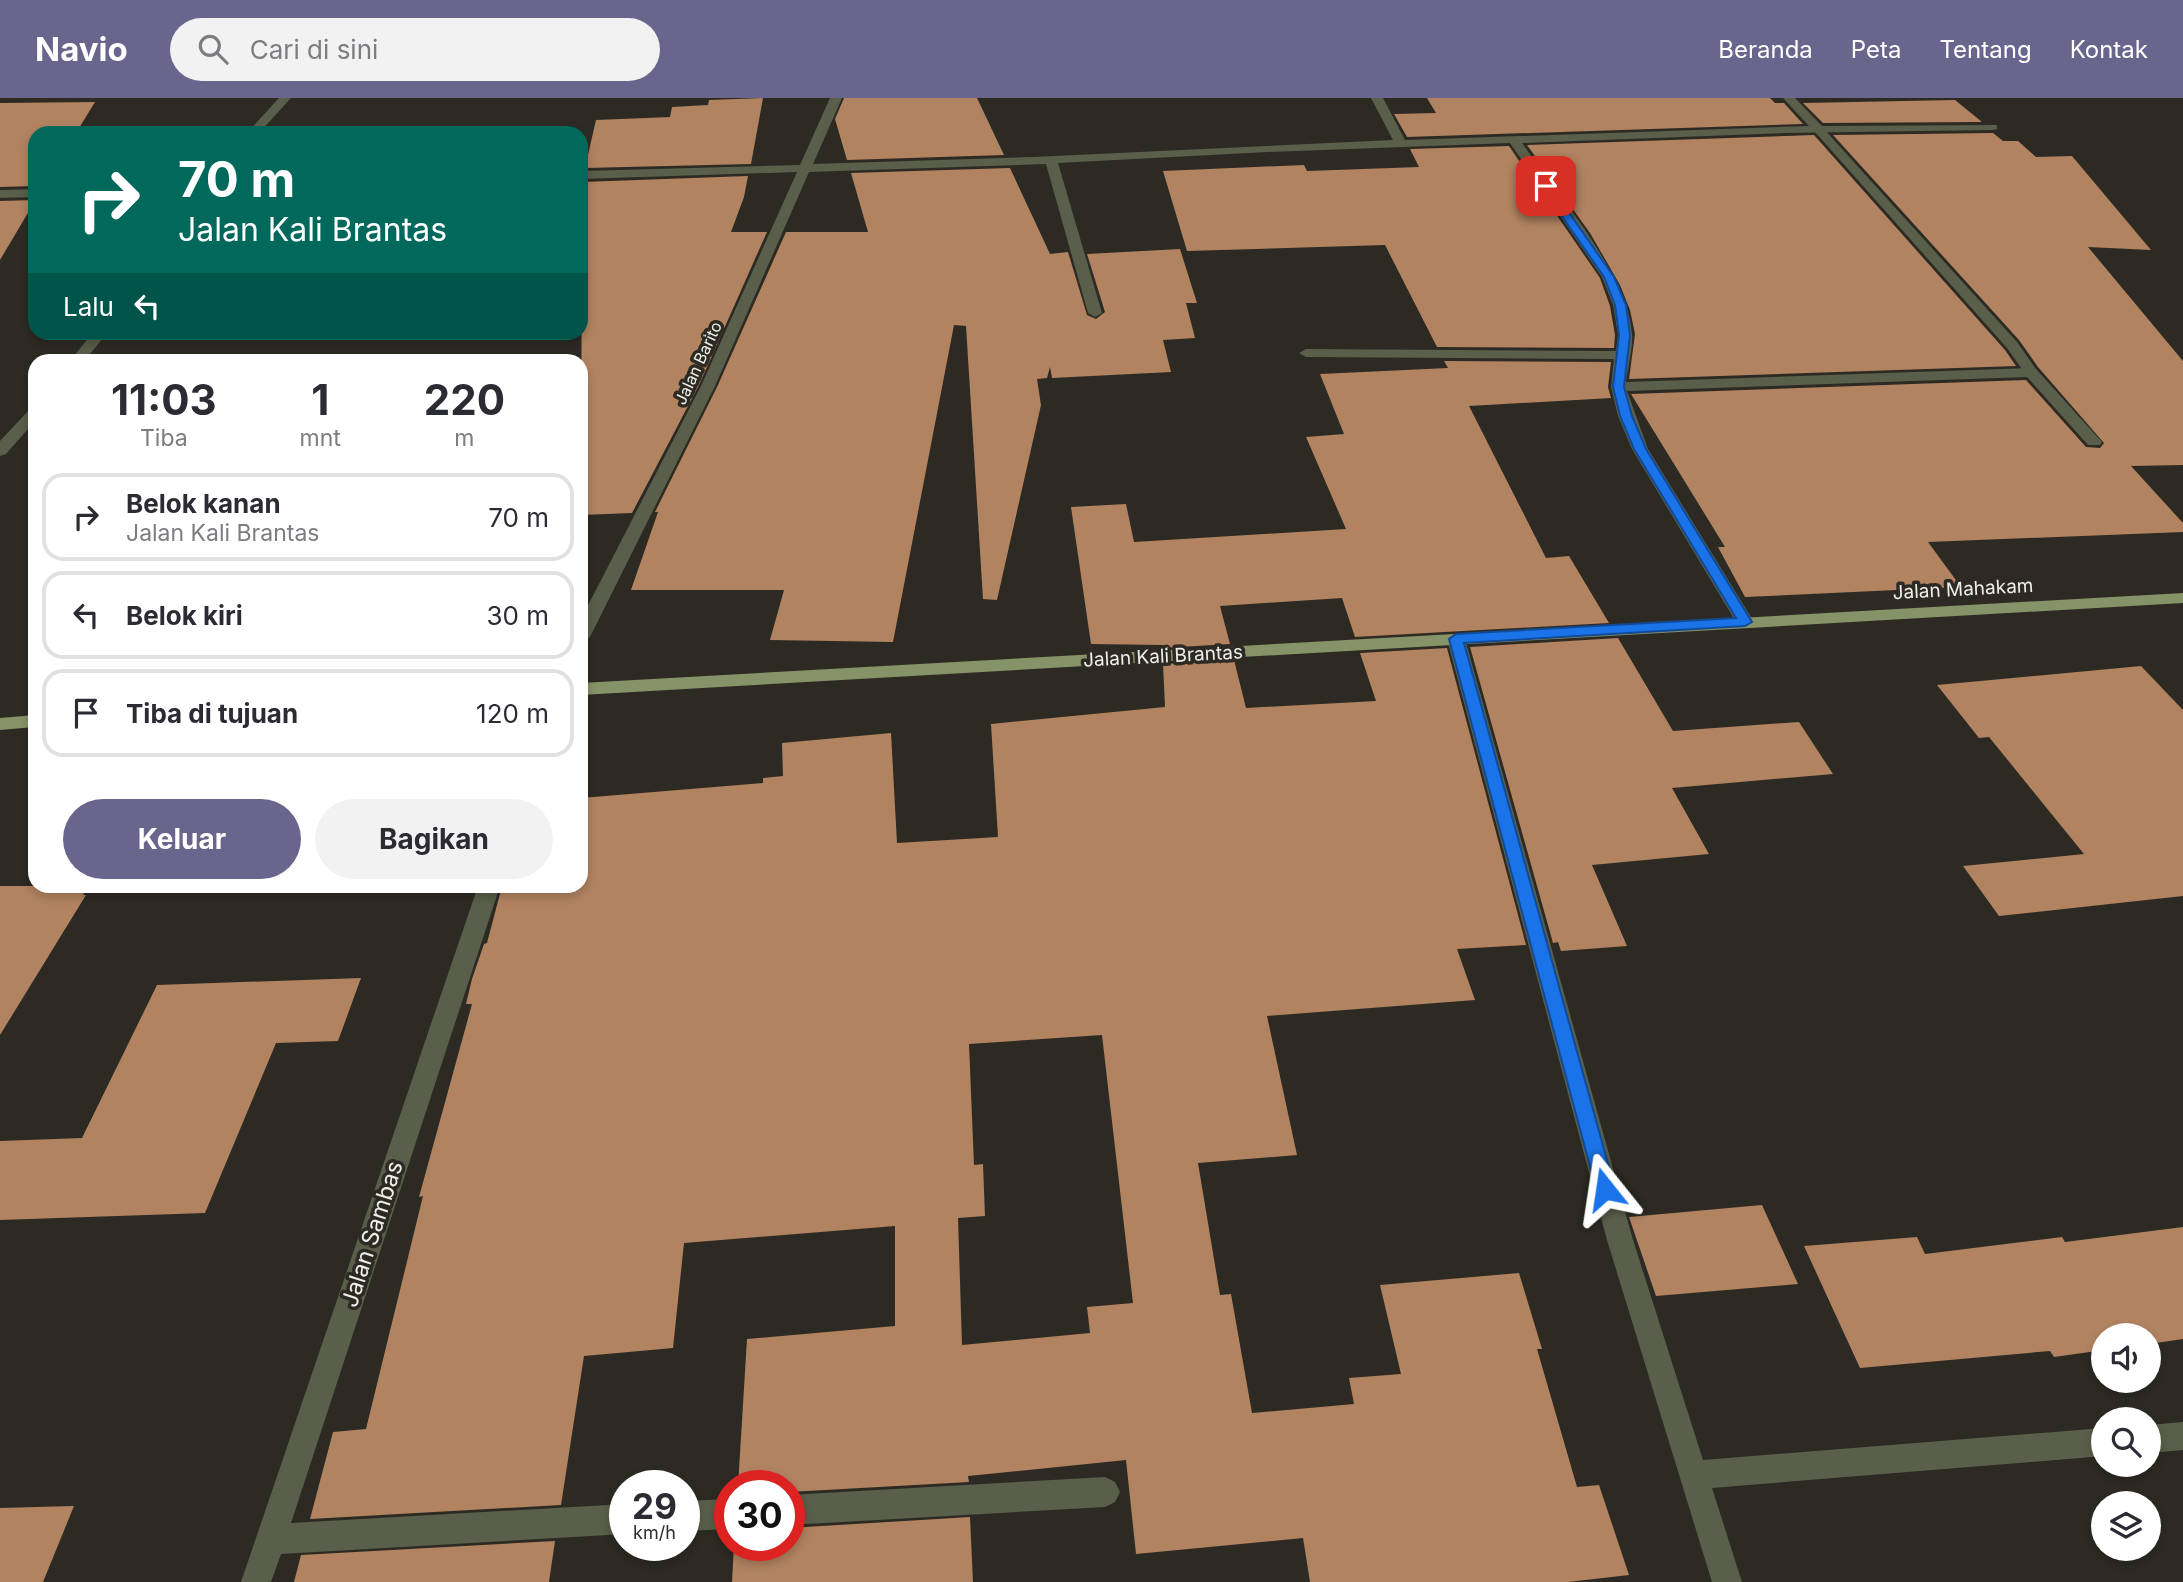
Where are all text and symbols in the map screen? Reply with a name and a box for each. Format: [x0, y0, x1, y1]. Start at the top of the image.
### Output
search box [170, 18, 660, 81]
text: Navio [35, 29, 128, 69]
icon: search [194, 30, 232, 68]
text: Cari di sini [250, 34, 378, 65]
text: Beranda [1718, 35, 1813, 64]
text: Peta [1851, 35, 1901, 64]
text: Tentang [1939, 35, 2032, 64]
text: Kontak [2070, 35, 2148, 64]
text: 70 m [178, 150, 295, 209]
icon: right [63, 154, 154, 245]
pin [1516, 156, 1576, 216]
icon: arrive [1527, 167, 1565, 205]
text: Jalan Kali Brantas [178, 210, 447, 249]
icon: left [128, 287, 166, 325]
text: Lalu [63, 291, 114, 322]
street label: Jalan Barito [670, 318, 726, 408]
text: 11:03 [111, 374, 217, 425]
text: 1 [311, 374, 329, 425]
text: 220 [424, 374, 505, 425]
text: Tiba [140, 424, 188, 452]
text: mnt [300, 424, 341, 452]
text: m [454, 424, 475, 452]
text: Belok kanan [126, 488, 281, 519]
icon: right [67, 498, 105, 536]
text: 70 m [488, 502, 549, 533]
text: Jalan Kali Brantas [126, 519, 319, 547]
street label: Jalan Mahakam [1892, 574, 2034, 604]
icon: left [67, 596, 105, 634]
text: Belok kiri [126, 600, 243, 631]
text: 30 m [486, 600, 549, 631]
street label: Jalan Kali Brantas [1083, 640, 1243, 672]
icon: arrive [67, 694, 105, 732]
text: Tiba di tujuan [126, 698, 298, 729]
text: 120 m [476, 698, 549, 729]
button: Keluar [63, 799, 301, 879]
button: Bagikan [315, 799, 553, 879]
position arrow [1568, 1152, 1642, 1226]
street label: Jalan Sambas [335, 1157, 409, 1311]
map controls [2091, 1323, 2161, 1561]
button: sound [2091, 1323, 2161, 1393]
button: search [2091, 1407, 2161, 1477]
speed limit sign: 30 [714, 1470, 805, 1561]
text: 29 [632, 1485, 677, 1527]
button: layers [2091, 1491, 2161, 1561]
text: km/h [633, 1522, 676, 1543]

